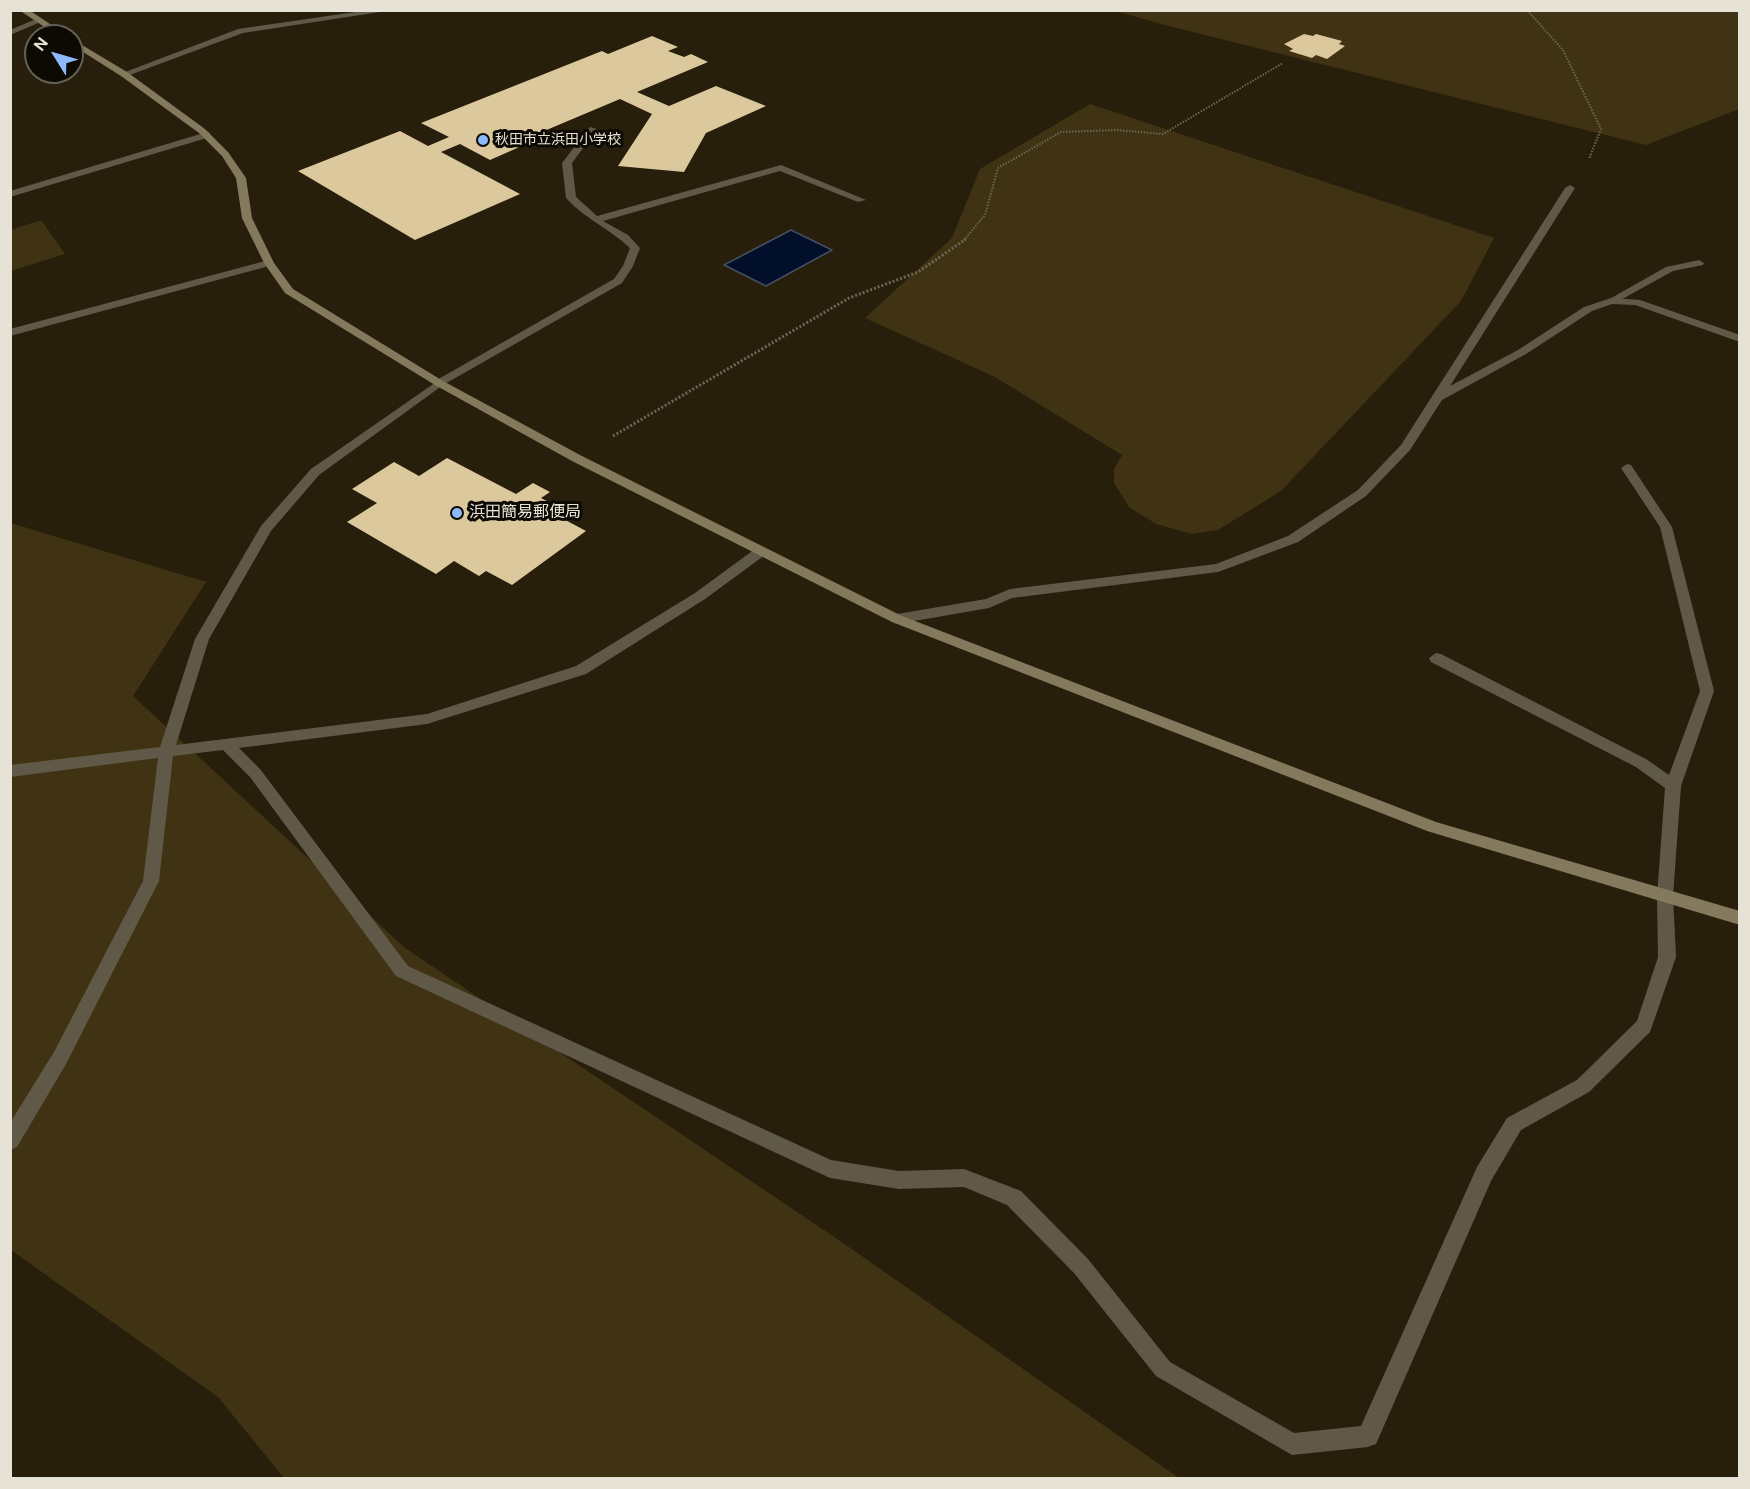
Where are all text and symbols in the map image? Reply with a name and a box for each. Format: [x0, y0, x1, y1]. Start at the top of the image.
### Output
north arrow [24, 24, 84, 84]
text: N [29, 33, 53, 55]
place label: 秋田市立浜田小学校 [495, 132, 621, 148]
marker: 秋田市立浜田小学校 [476, 133, 490, 147]
place label: 浜田簡易郵便局 [469, 503, 581, 523]
marker: 浜田簡易郵便局 [450, 506, 464, 520]

